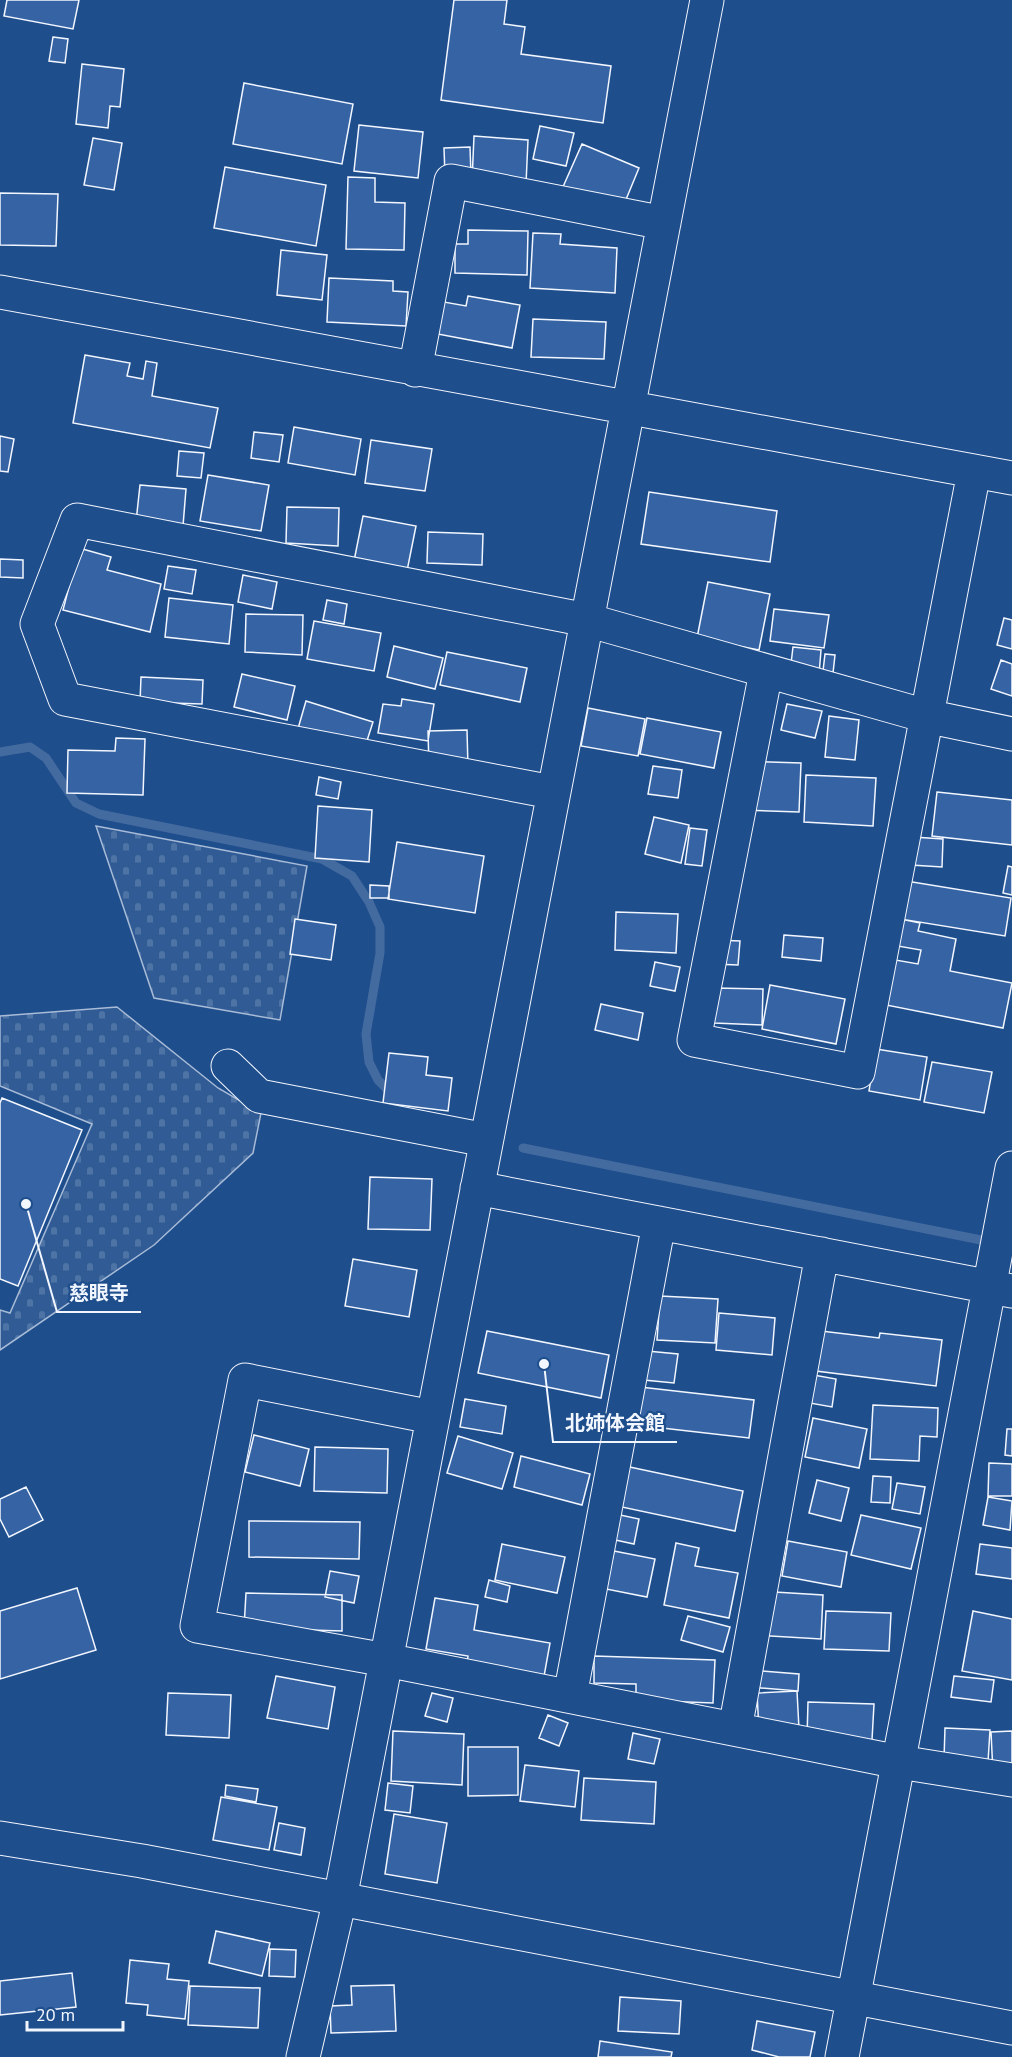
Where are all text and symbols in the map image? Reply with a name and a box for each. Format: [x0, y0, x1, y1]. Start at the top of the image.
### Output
callout: 慈眼寺 [57, 1274, 141, 1312]
text: 慈眼寺 [69, 1280, 129, 1306]
callout: 北姉体会館 [553, 1404, 677, 1442]
text: 北姉体会館 [565, 1410, 665, 1436]
scale bar [27, 1994, 123, 2032]
text: 20 m [36, 2003, 75, 2026]

